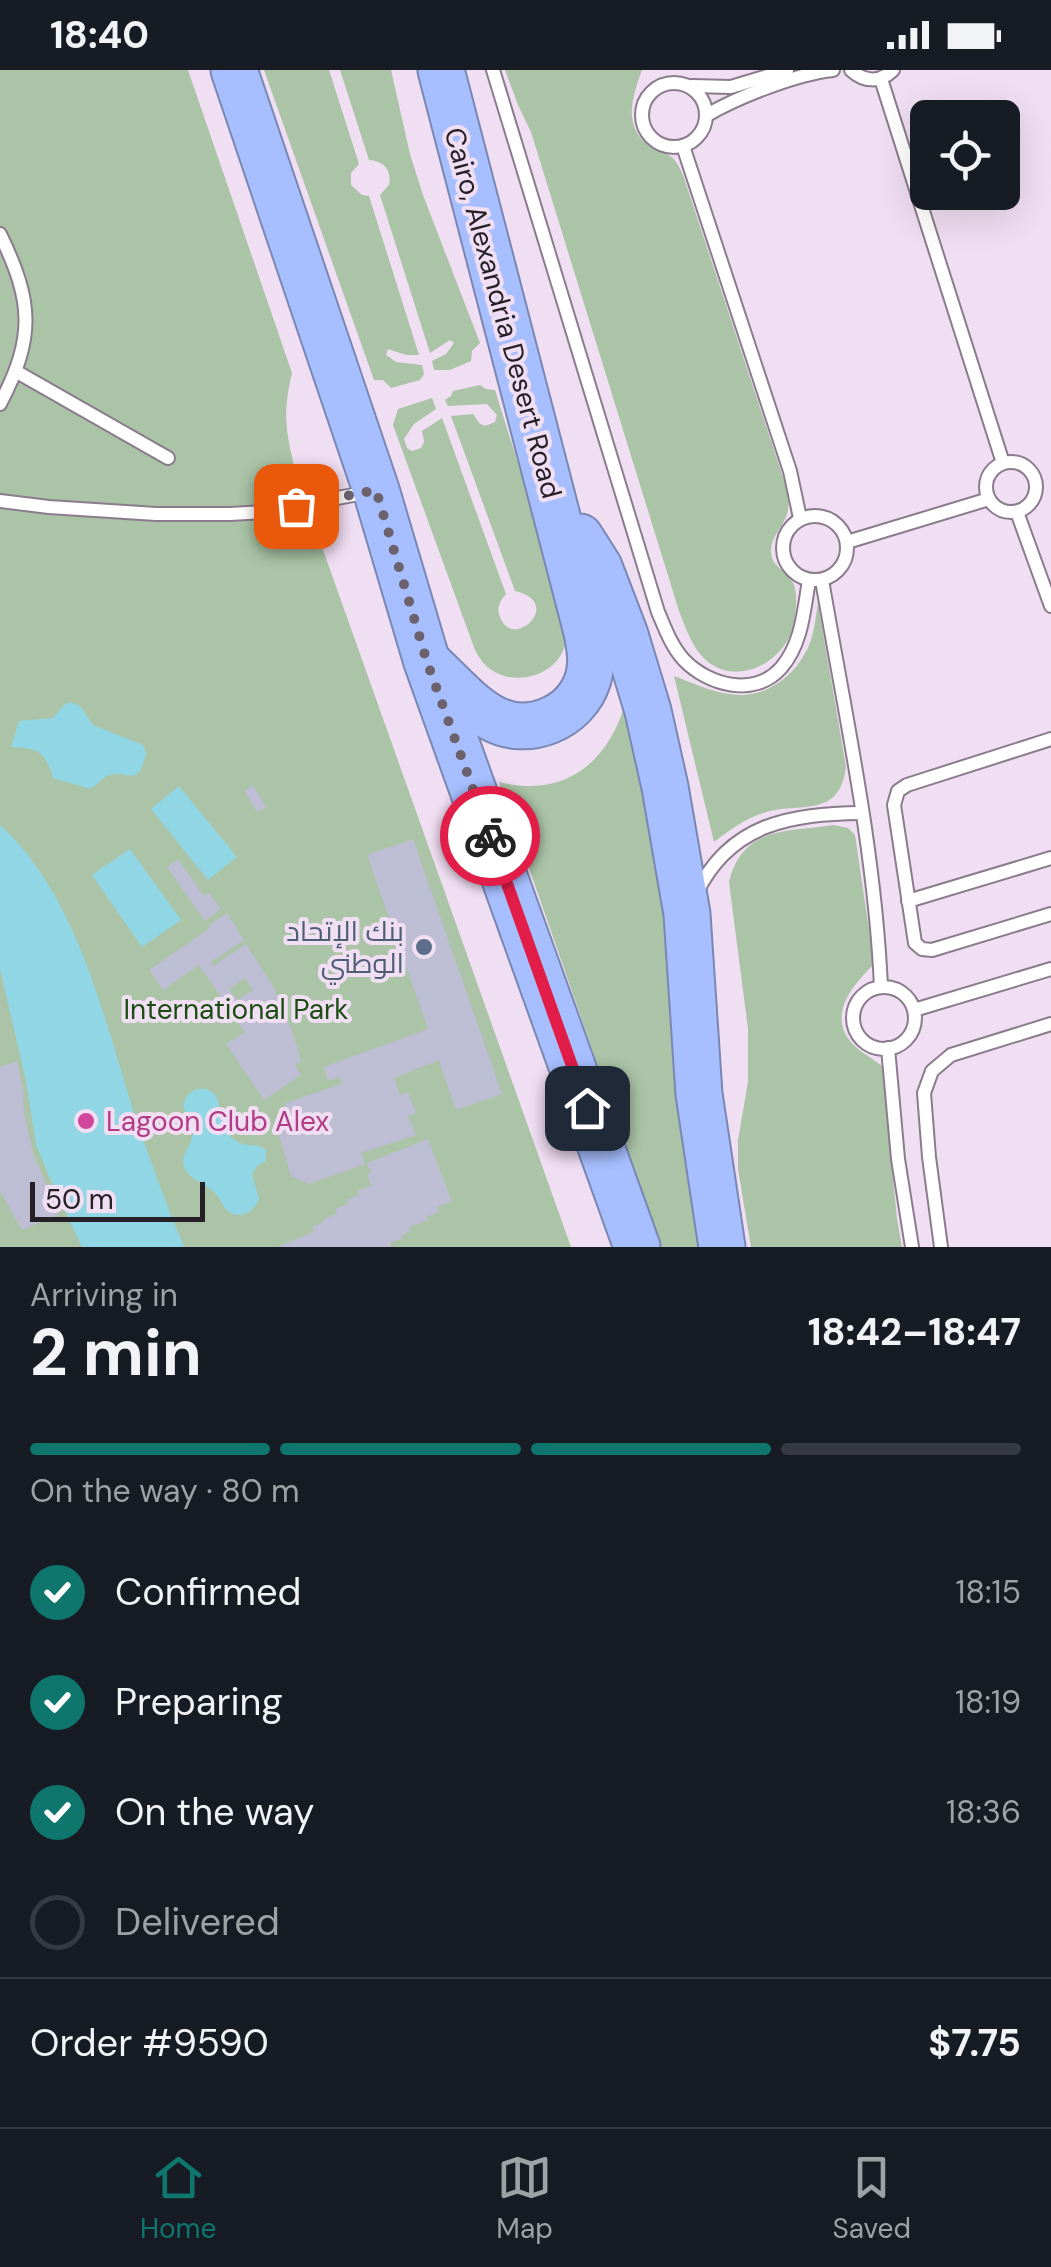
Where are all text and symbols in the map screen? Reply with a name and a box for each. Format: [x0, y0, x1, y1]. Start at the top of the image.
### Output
text: 18:40 [50, 10, 149, 60]
map controls [910, 100, 1020, 210]
button: locate [910, 100, 1020, 210]
street label: Cairo, Alexandria Desert Road [436, 123, 570, 503]
pin [254, 464, 339, 549]
icon: bag [269, 479, 324, 534]
courier [440, 786, 540, 886]
icon: bike [463, 809, 518, 864]
place label: بنك الإتحاد الوطني [286, 913, 404, 985]
marker: بنك الإتحاد الوطني [413, 936, 435, 958]
park label: International Park [124, 991, 348, 1028]
pin [545, 1066, 630, 1151]
icon: home [560, 1081, 615, 1136]
place label: Lagoon Club Alex [106, 1103, 329, 1140]
marker: Lagoon Club Alex [75, 1110, 97, 1132]
scale bar [30, 1177, 205, 1222]
text: 50 m [45, 1181, 114, 1218]
text: Arriving in [30, 1274, 178, 1316]
text: 18:42–18:47 [808, 1307, 1021, 1357]
text: 2 min [30, 1311, 202, 1395]
text: On the way · 80 m [30, 1470, 300, 1512]
icon: check [30, 1565, 85, 1620]
text: Confirmed [115, 1567, 301, 1617]
text: 18:15 [956, 1571, 1021, 1613]
icon: check [30, 1675, 85, 1730]
text: Preparing [115, 1677, 283, 1727]
text: 18:19 [955, 1681, 1021, 1723]
icon: check [30, 1785, 85, 1840]
text: On the way [115, 1787, 314, 1837]
text: 18:36 [946, 1791, 1021, 1833]
text: Delivered [115, 1897, 280, 1947]
text: Order #9590 [30, 2018, 269, 2068]
text: $7.75 [928, 2018, 1021, 2068]
tab: Home [140, 2150, 216, 2247]
tab: Map [496, 2150, 553, 2247]
tab: Saved [833, 2150, 911, 2247]

